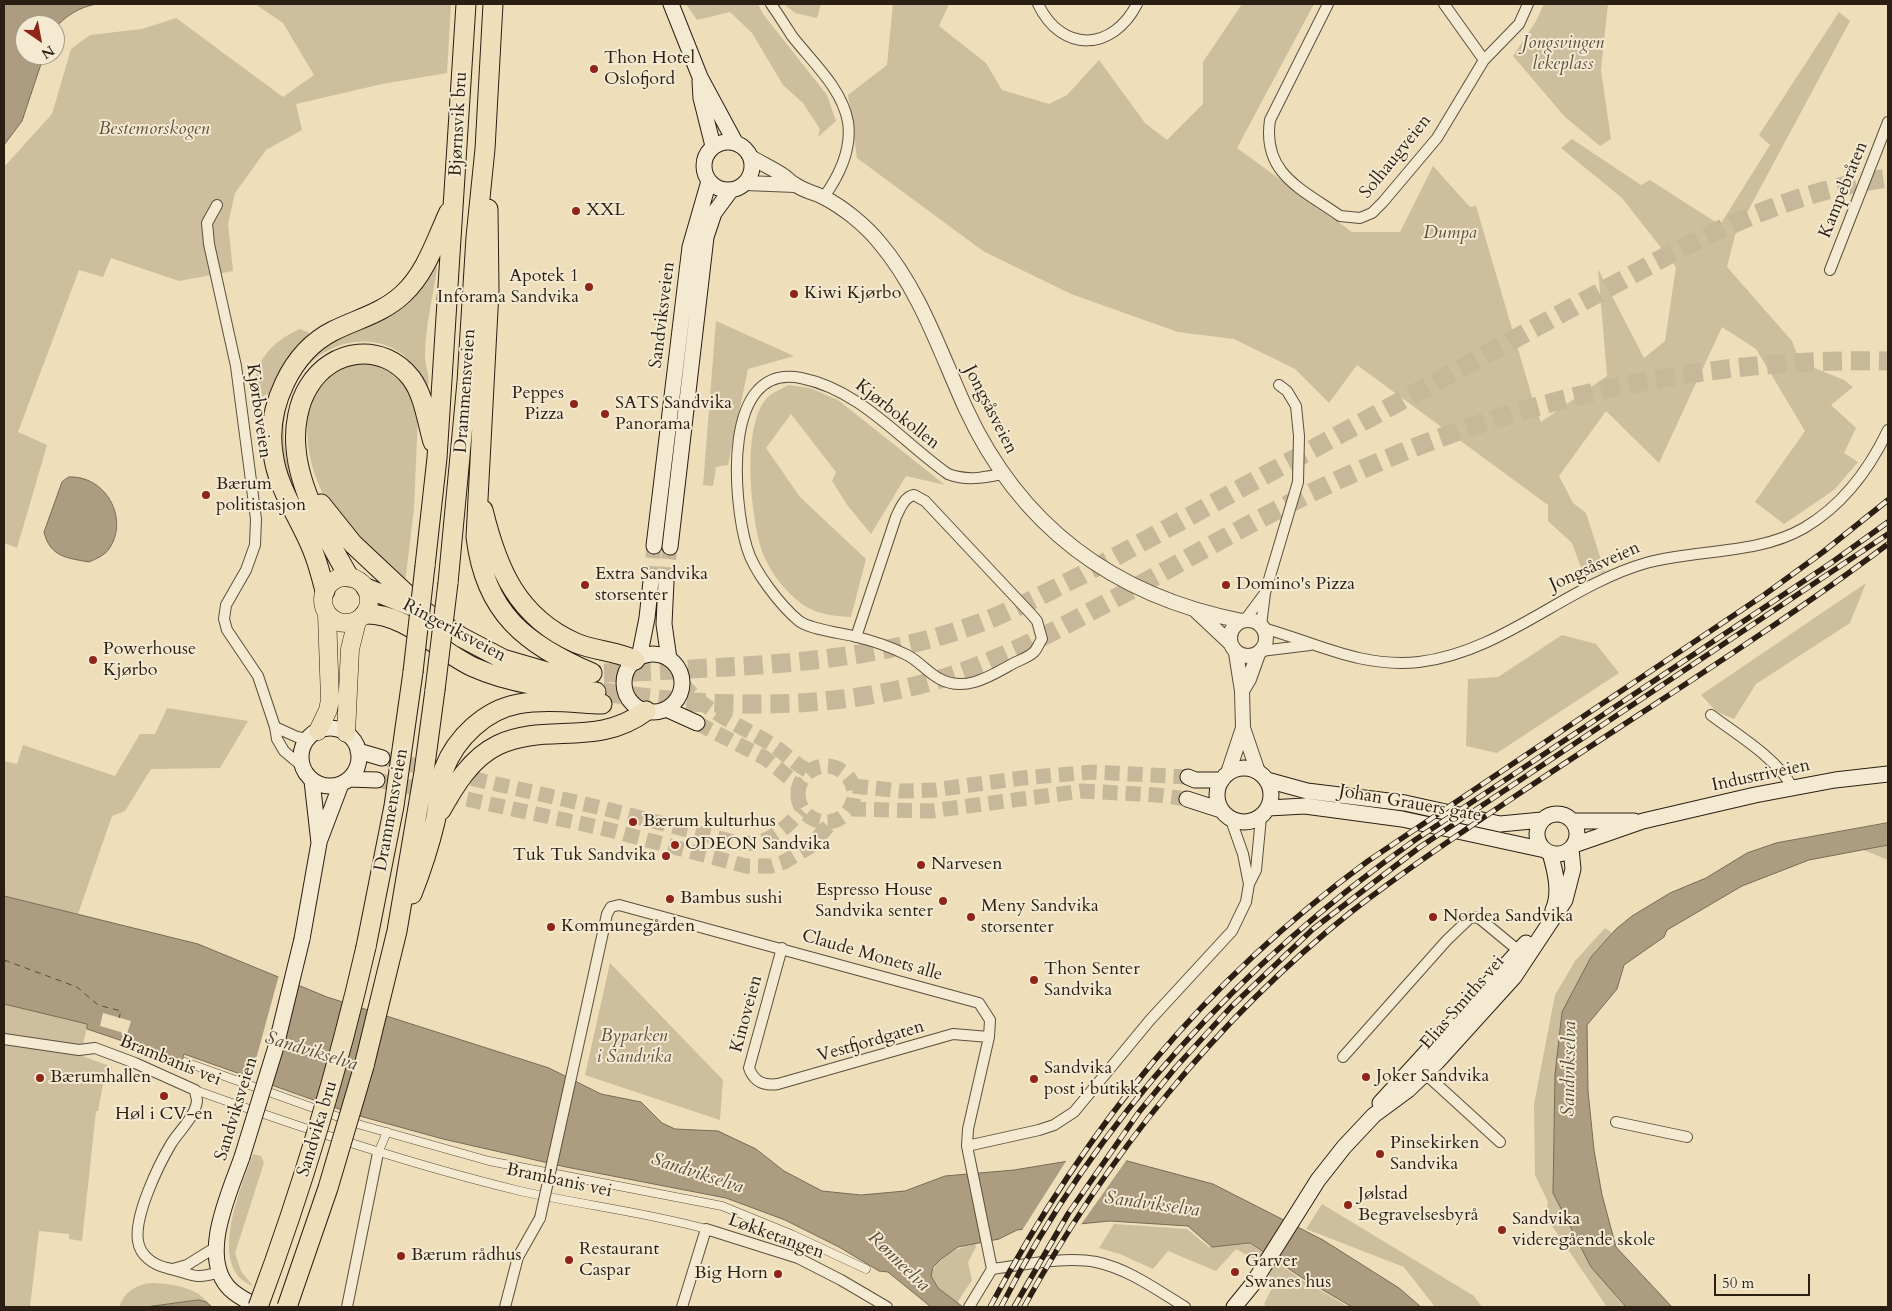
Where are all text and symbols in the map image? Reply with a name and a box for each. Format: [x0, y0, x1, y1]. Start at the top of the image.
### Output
north arrow [15, 15, 65, 65]
park label: Jongsvingen lekeplass [1522, 33, 1604, 76]
text: N [38, 41, 58, 63]
place label: Thon Hotel Oslofjord [604, 48, 695, 90]
marker: Thon Hotel Oslofjord [588, 63, 600, 75]
street label: Bjørnsvik bru [445, 71, 473, 177]
street label: Solhaugveien [1356, 111, 1436, 203]
park label: Bestemorskogen [99, 119, 209, 141]
street label: Kampebråten [1815, 139, 1873, 241]
place label: XXL [586, 200, 625, 222]
marker: XXL [570, 205, 582, 217]
park label: Dumpa [1423, 223, 1477, 245]
street label: Sandviksveien [646, 260, 680, 370]
place label: Apotek 1 Inforama Sandvika [437, 266, 579, 308]
marker: Apotek 1 Inforama Sandvika [583, 281, 595, 293]
place label: Kiwi Kjørbo [804, 283, 901, 305]
marker: Kiwi Kjørbo [788, 288, 800, 300]
street label: Drammensveien [451, 328, 481, 454]
street label: Kjørboveien [241, 362, 275, 460]
street label: Jongsåsveien [958, 362, 1022, 458]
street label: Kjørbokollen [850, 375, 944, 455]
place label: Peppes Pizza [512, 383, 564, 426]
place label: SATS Sandvika Panorama [615, 393, 732, 436]
marker: Peppes Pizza [568, 398, 580, 410]
marker: SATS Sandvika Panorama [599, 408, 611, 420]
place label: Bærum politistasjon [216, 474, 306, 516]
marker: Bærum politistasjon [200, 489, 212, 501]
street label: Jongsåsveien [1546, 537, 1644, 597]
place label: Extra Sandvika storsenter [595, 564, 708, 606]
place label: Domino's Pizza [1236, 574, 1355, 596]
marker: Extra Sandvika storsenter [579, 579, 591, 591]
marker: Domino's Pizza [1220, 579, 1232, 591]
street label: Ringeriksveien [399, 595, 509, 667]
place label: Powerhouse Kjørbo [103, 639, 196, 682]
marker: Powerhouse Kjørbo [87, 654, 99, 666]
street label: Drammensveien [371, 747, 413, 873]
street label: Industriveien [1710, 755, 1812, 797]
street label: Johan Grauers gate [1337, 781, 1483, 827]
place label: Bærum kulturhus [643, 811, 776, 833]
marker: Bærum kulturhus [627, 816, 639, 828]
place label: ODEON Sandvika [685, 834, 830, 856]
marker: ODEON Sandvika [669, 839, 681, 851]
place label: Tuk Tuk Sandvika [513, 845, 656, 867]
marker: Tuk Tuk Sandvika [660, 850, 672, 862]
place label: Narvesen [931, 854, 1002, 876]
marker: Narvesen [915, 859, 927, 871]
place label: Espresso House Sandvika senter [815, 880, 933, 922]
place label: Bambus sushi [680, 888, 782, 910]
marker: Bambus sushi [664, 893, 676, 905]
marker: Espresso House Sandvika senter [937, 895, 949, 907]
place label: Meny Sandvika storsenter [981, 896, 1099, 939]
place label: Nordea Sandvika [1443, 906, 1573, 928]
marker: Meny Sandvika storsenter [965, 911, 977, 923]
marker: Nordea Sandvika [1427, 911, 1439, 923]
place label: Kommunegården [561, 916, 695, 938]
marker: Kommunegården [545, 921, 557, 933]
street label: Claude Monets alle [799, 926, 945, 986]
street label: Elias Smiths vei [1416, 952, 1510, 1054]
place label: Thon Senter Sandvika [1044, 959, 1140, 1002]
street label: Kinoveien [726, 973, 768, 1055]
marker: Thon Senter Sandvika [1028, 974, 1040, 986]
street label: Vestfjordgaten [815, 1016, 927, 1068]
water label: Sandvikselva [1558, 1021, 1582, 1117]
park label: Byparken i Sandvika [596, 1026, 672, 1068]
water label: Sandvikselva [262, 1027, 360, 1077]
street label: Brambanis vei [116, 1031, 224, 1091]
street label: Sandviksveien [211, 1055, 263, 1163]
place label: Sandvika post i butikk [1044, 1058, 1139, 1100]
place label: Joker Sandvika [1376, 1066, 1489, 1088]
place label: Bærumhallen [50, 1067, 151, 1089]
marker: Joker Sandvika [1360, 1071, 1372, 1083]
marker: Bærumhallen [34, 1072, 46, 1084]
marker: Sandvika post i butikk [1028, 1073, 1040, 1085]
street label: Sandvika bru [293, 1078, 343, 1180]
marker: Høl i CV-en [158, 1090, 170, 1102]
place label: Høl i CV-en [115, 1104, 213, 1126]
place label: Pinsekirken Sandvika [1390, 1133, 1479, 1176]
water label: Sandvikselva [648, 1148, 746, 1200]
marker: Pinsekirken Sandvika [1374, 1148, 1386, 1160]
street label: Brambanis vei [504, 1159, 614, 1203]
place label: Jølstad Begravelsesbyrå [1358, 1184, 1478, 1226]
water label: Sandvikselva [1103, 1187, 1201, 1223]
marker: Jølstad Begravelsesbyrå [1342, 1199, 1354, 1211]
place label: Sandvika videregående skole [1512, 1209, 1656, 1252]
street label: Løkketangen [725, 1210, 827, 1264]
marker: Sandvika videregående skole [1496, 1224, 1508, 1236]
water label: Rønneelva [862, 1227, 934, 1297]
place label: Restaurant Caspar [579, 1239, 659, 1282]
place label: Bærum rådhus [411, 1245, 522, 1267]
marker: Bærum rådhus [395, 1250, 407, 1262]
place label: Garver Swanes hus [1245, 1251, 1331, 1294]
marker: Restaurant Caspar [563, 1254, 575, 1266]
place label: Big Horn [694, 1263, 768, 1285]
scale bar [1717, 1264, 1813, 1296]
marker: Garver Swanes hus [1229, 1266, 1241, 1278]
marker: Big Horn [772, 1268, 784, 1280]
text: 50 m [1722, 1273, 1754, 1293]

